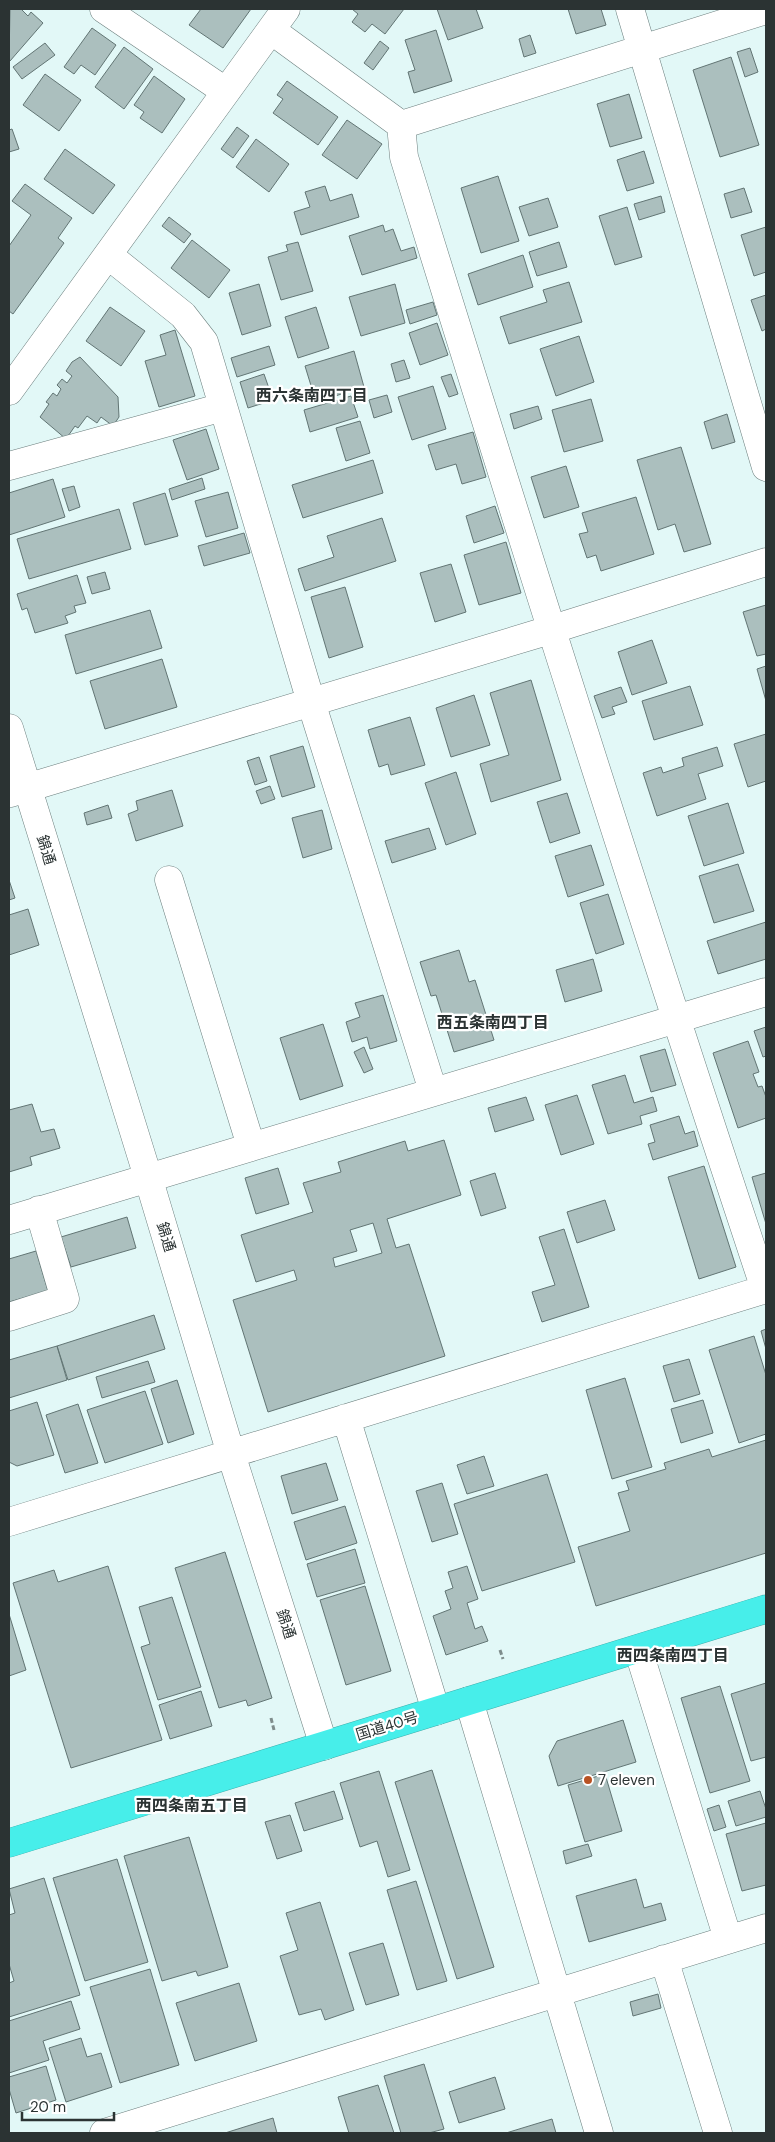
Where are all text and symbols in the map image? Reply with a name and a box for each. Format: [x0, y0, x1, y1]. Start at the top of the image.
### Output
district label: 西六条南四丁目 [256, 385, 368, 406]
street label: 錦通 [32, 833, 60, 867]
district label: 西五条南四丁目 [437, 1012, 549, 1033]
street label: 錦通 [152, 1220, 180, 1254]
street label: 錦通 [272, 1607, 300, 1641]
district label: 西四条南四丁目 [617, 1645, 729, 1666]
street label: 国道40号 [353, 1707, 421, 1745]
place label: 7 eleven [598, 1770, 655, 1790]
marker: 7 eleven [582, 1774, 594, 1786]
district label: 西四条南五丁目 [136, 1795, 248, 1816]
scale bar [22, 2090, 115, 2122]
text: 20 m [30, 2097, 66, 2117]

